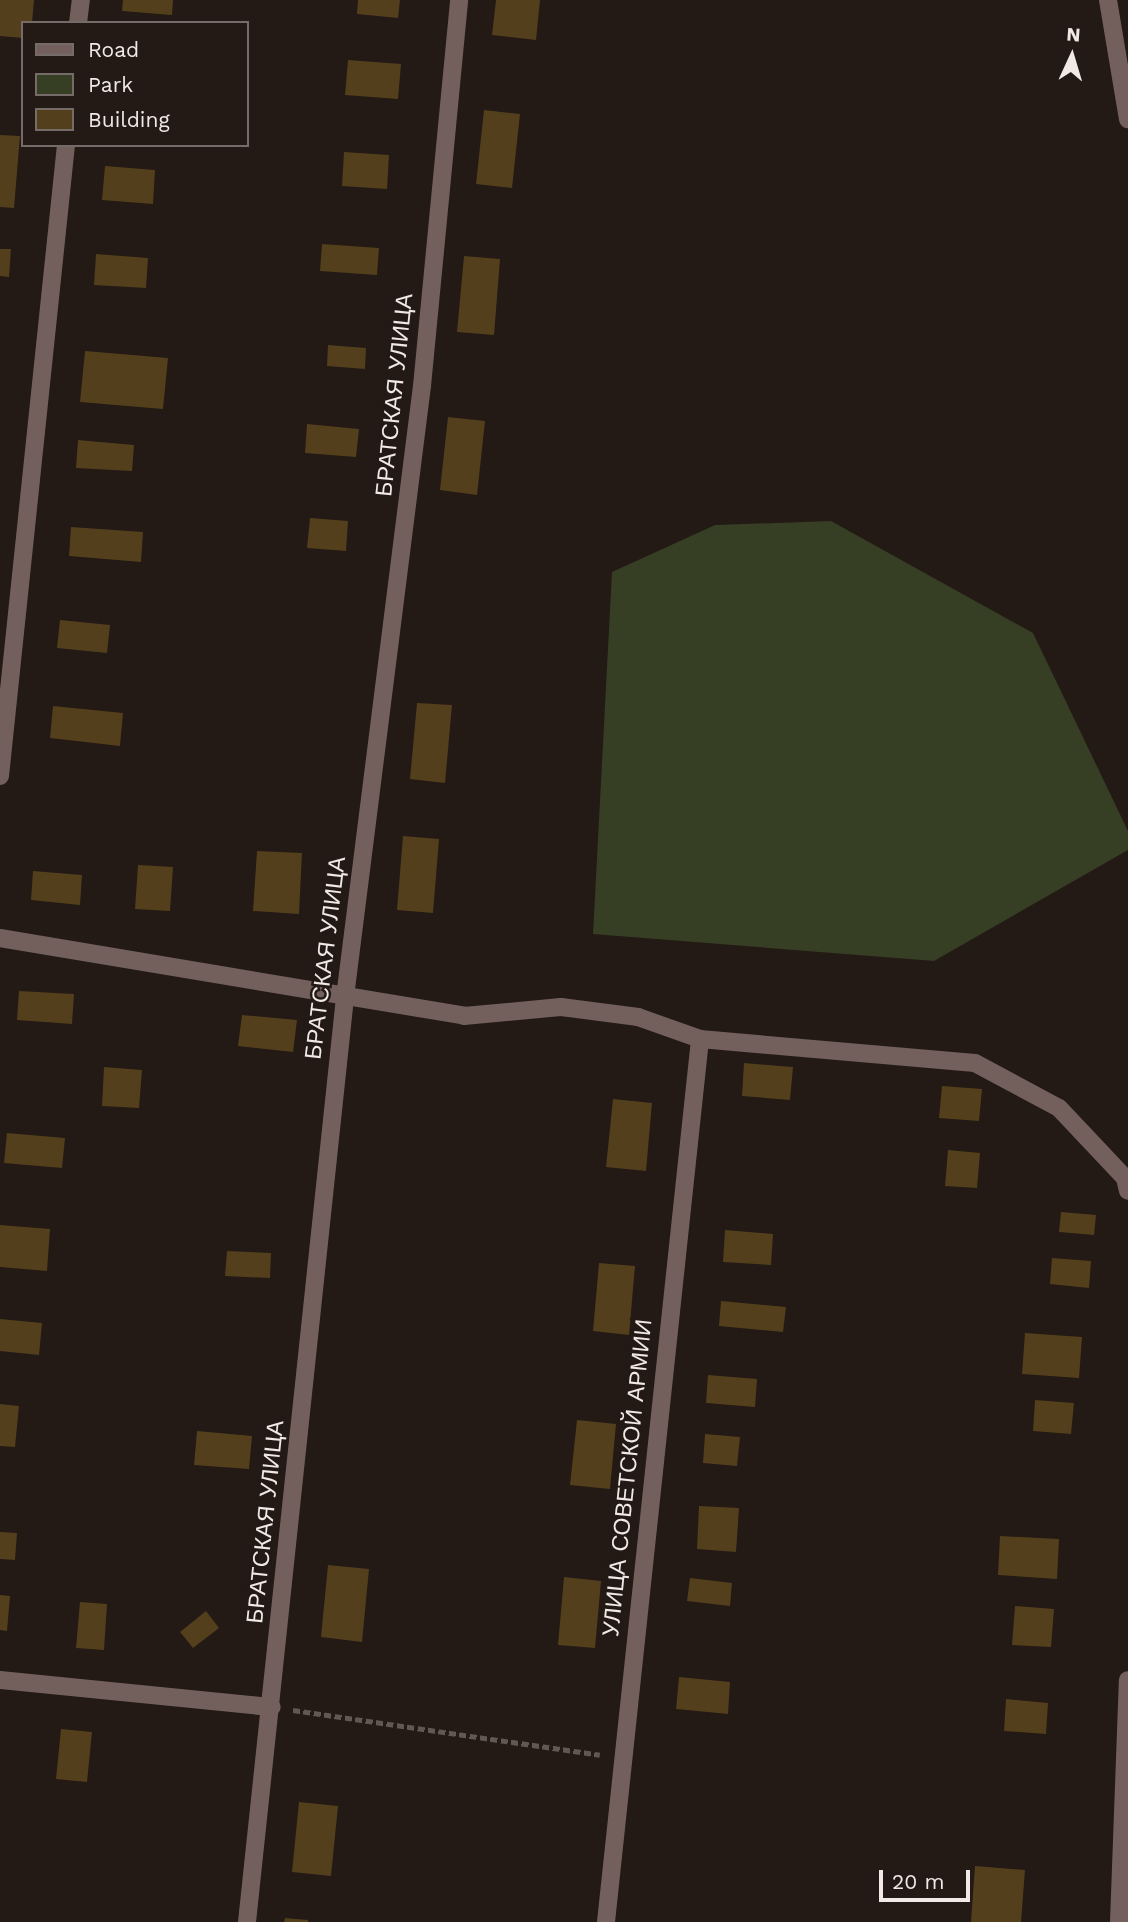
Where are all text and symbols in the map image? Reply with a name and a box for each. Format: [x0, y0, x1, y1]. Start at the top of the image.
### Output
legend [21, 21, 248, 147]
north arrow [1037, 21, 1107, 91]
text: N [1066, 23, 1081, 47]
text: Road [88, 37, 139, 62]
text: Park [88, 72, 133, 97]
text: Building [88, 107, 170, 132]
street label: БРАТСКАЯ УЛИЦА [371, 292, 419, 498]
street label: БРАТСКАЯ УЛИЦА [300, 855, 352, 1061]
street label: УЛИЦА СОВЕТСКОЙ АРМИИ [598, 1318, 658, 1638]
street label: БРАТСКАЯ УЛИЦА [242, 1419, 290, 1625]
scale bar [883, 1856, 974, 1900]
text: 20 m [892, 1869, 944, 1894]

